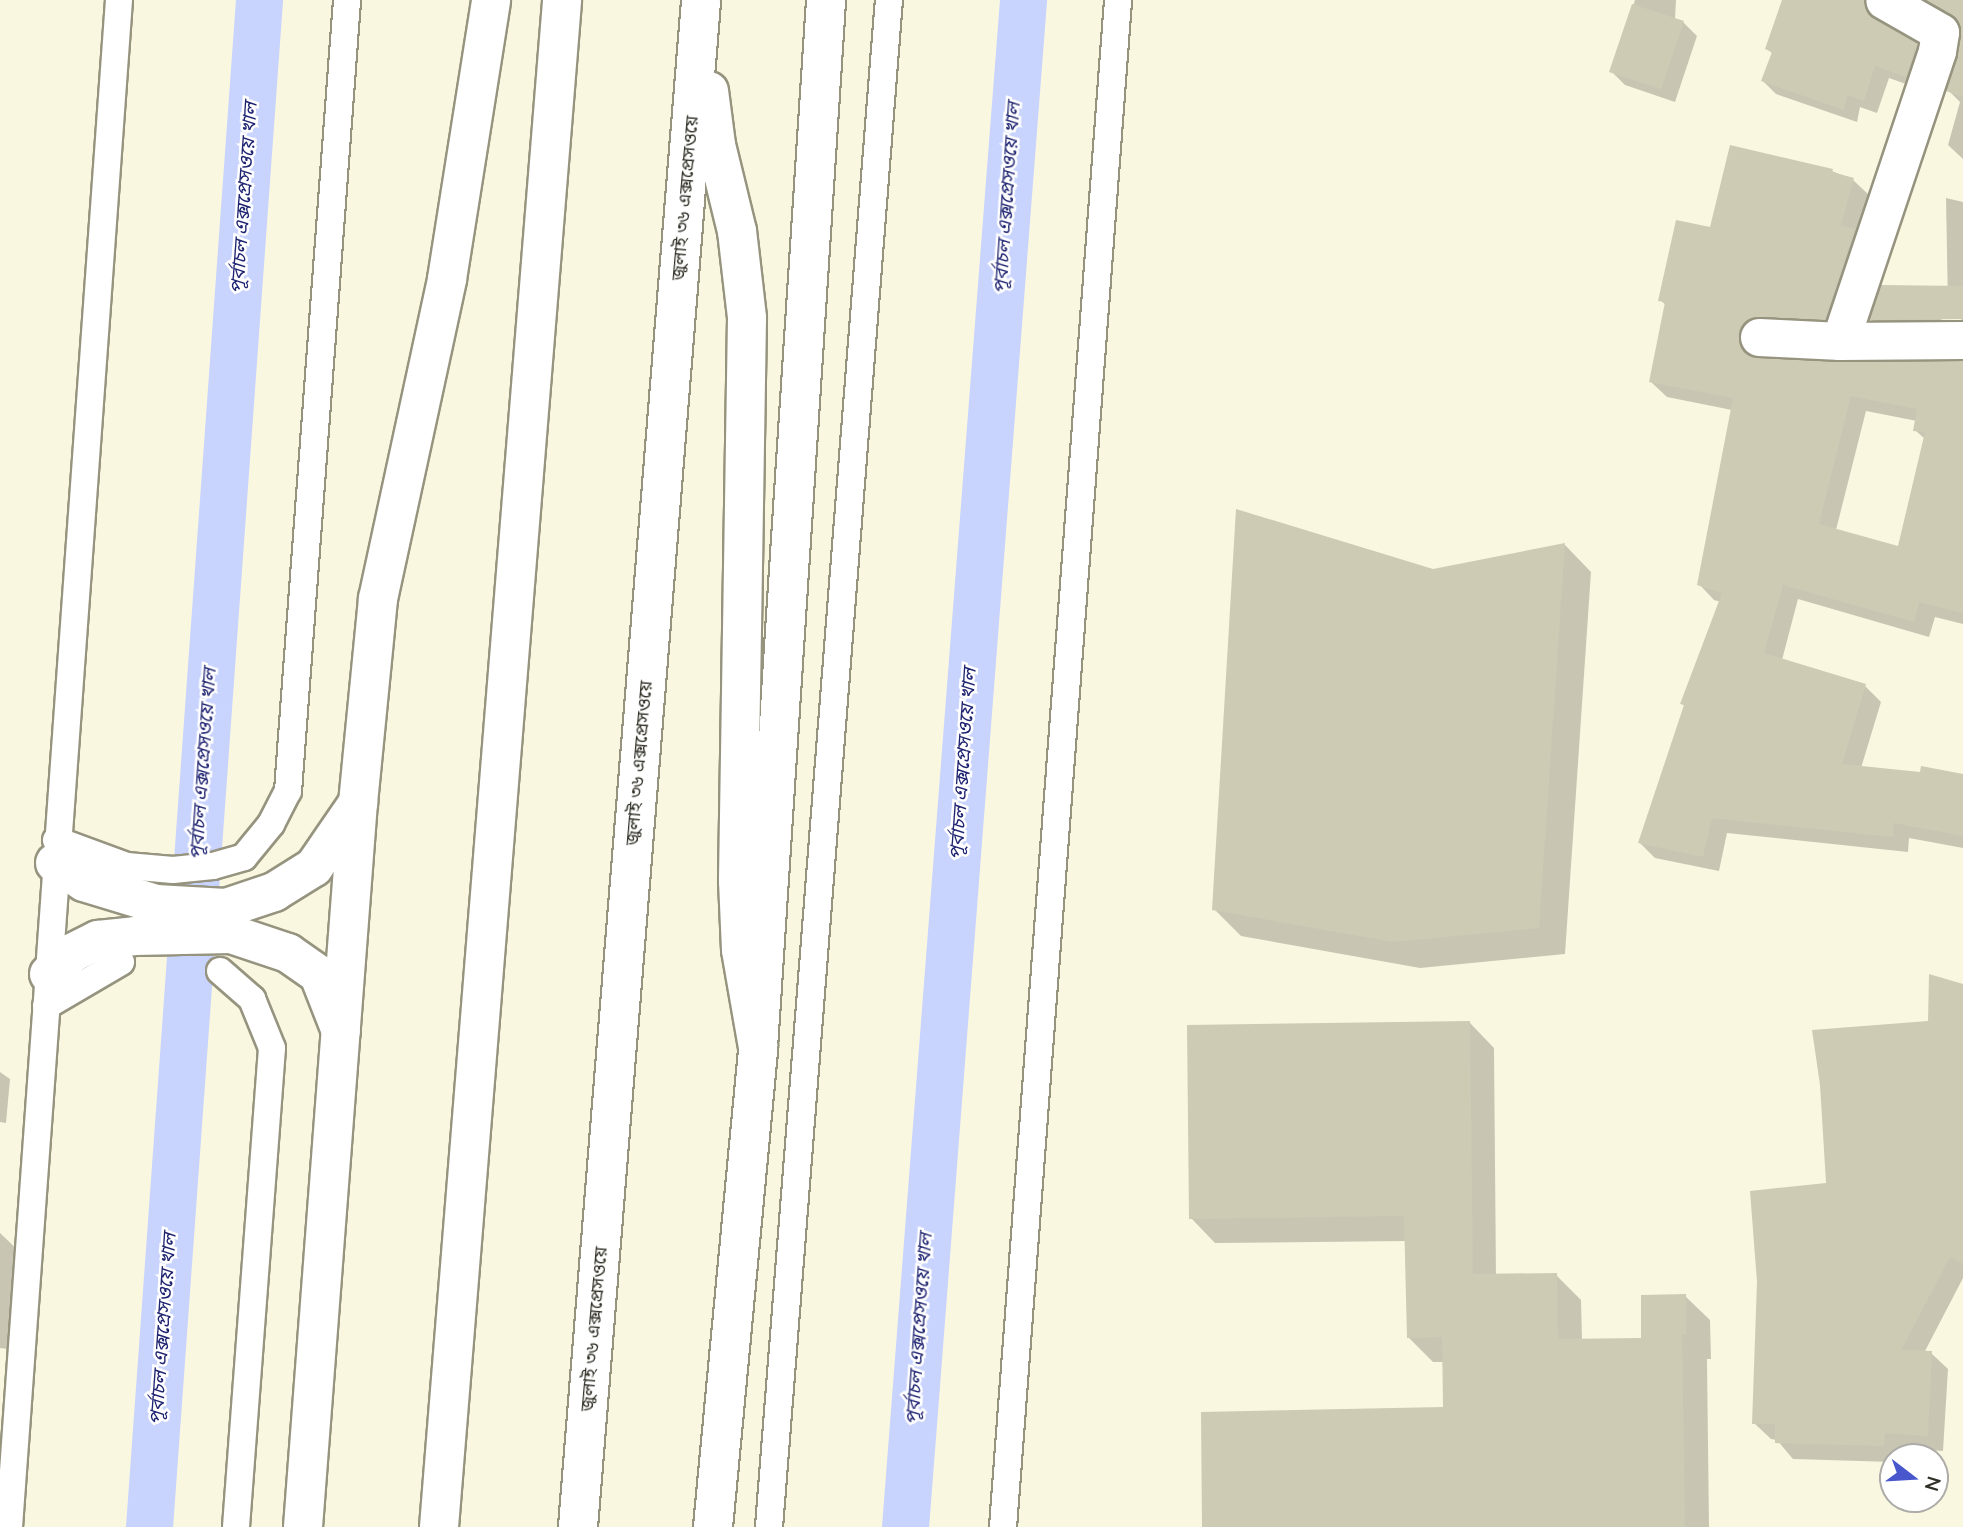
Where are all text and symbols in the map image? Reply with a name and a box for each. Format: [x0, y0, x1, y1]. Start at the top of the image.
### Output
water label: পূর্বাচল এক্সপ্রেসওয়ে খাল [227, 101, 263, 295]
water label: পূর্বাচল এক্সপ্রেসওয়ে খাল [990, 101, 1026, 295]
street label: জুলাই ৩৬ এক্সপ্রেসওয়ে [667, 115, 703, 281]
water label: পূর্বাচল এক্সপ্রেসওয়ে খাল [186, 667, 222, 861]
water label: পূর্বাচল এক্সপ্রেসওয়ে খাল [946, 667, 982, 861]
street label: জুলাই ৩৬ এক্সপ্রেসওয়ে [621, 680, 657, 846]
water label: পূর্বাচল এক্সপ্রেসওয়ে খাল [146, 1232, 182, 1426]
water label: পূর্বাচল এক্সপ্রেসওয়ে খাল [902, 1232, 938, 1426]
street label: জুলাই ৩৬ এক্সপ্রেসওয়ে [576, 1246, 612, 1412]
north arrow [1879, 1443, 1949, 1513]
text: N [1918, 1473, 1947, 1494]

